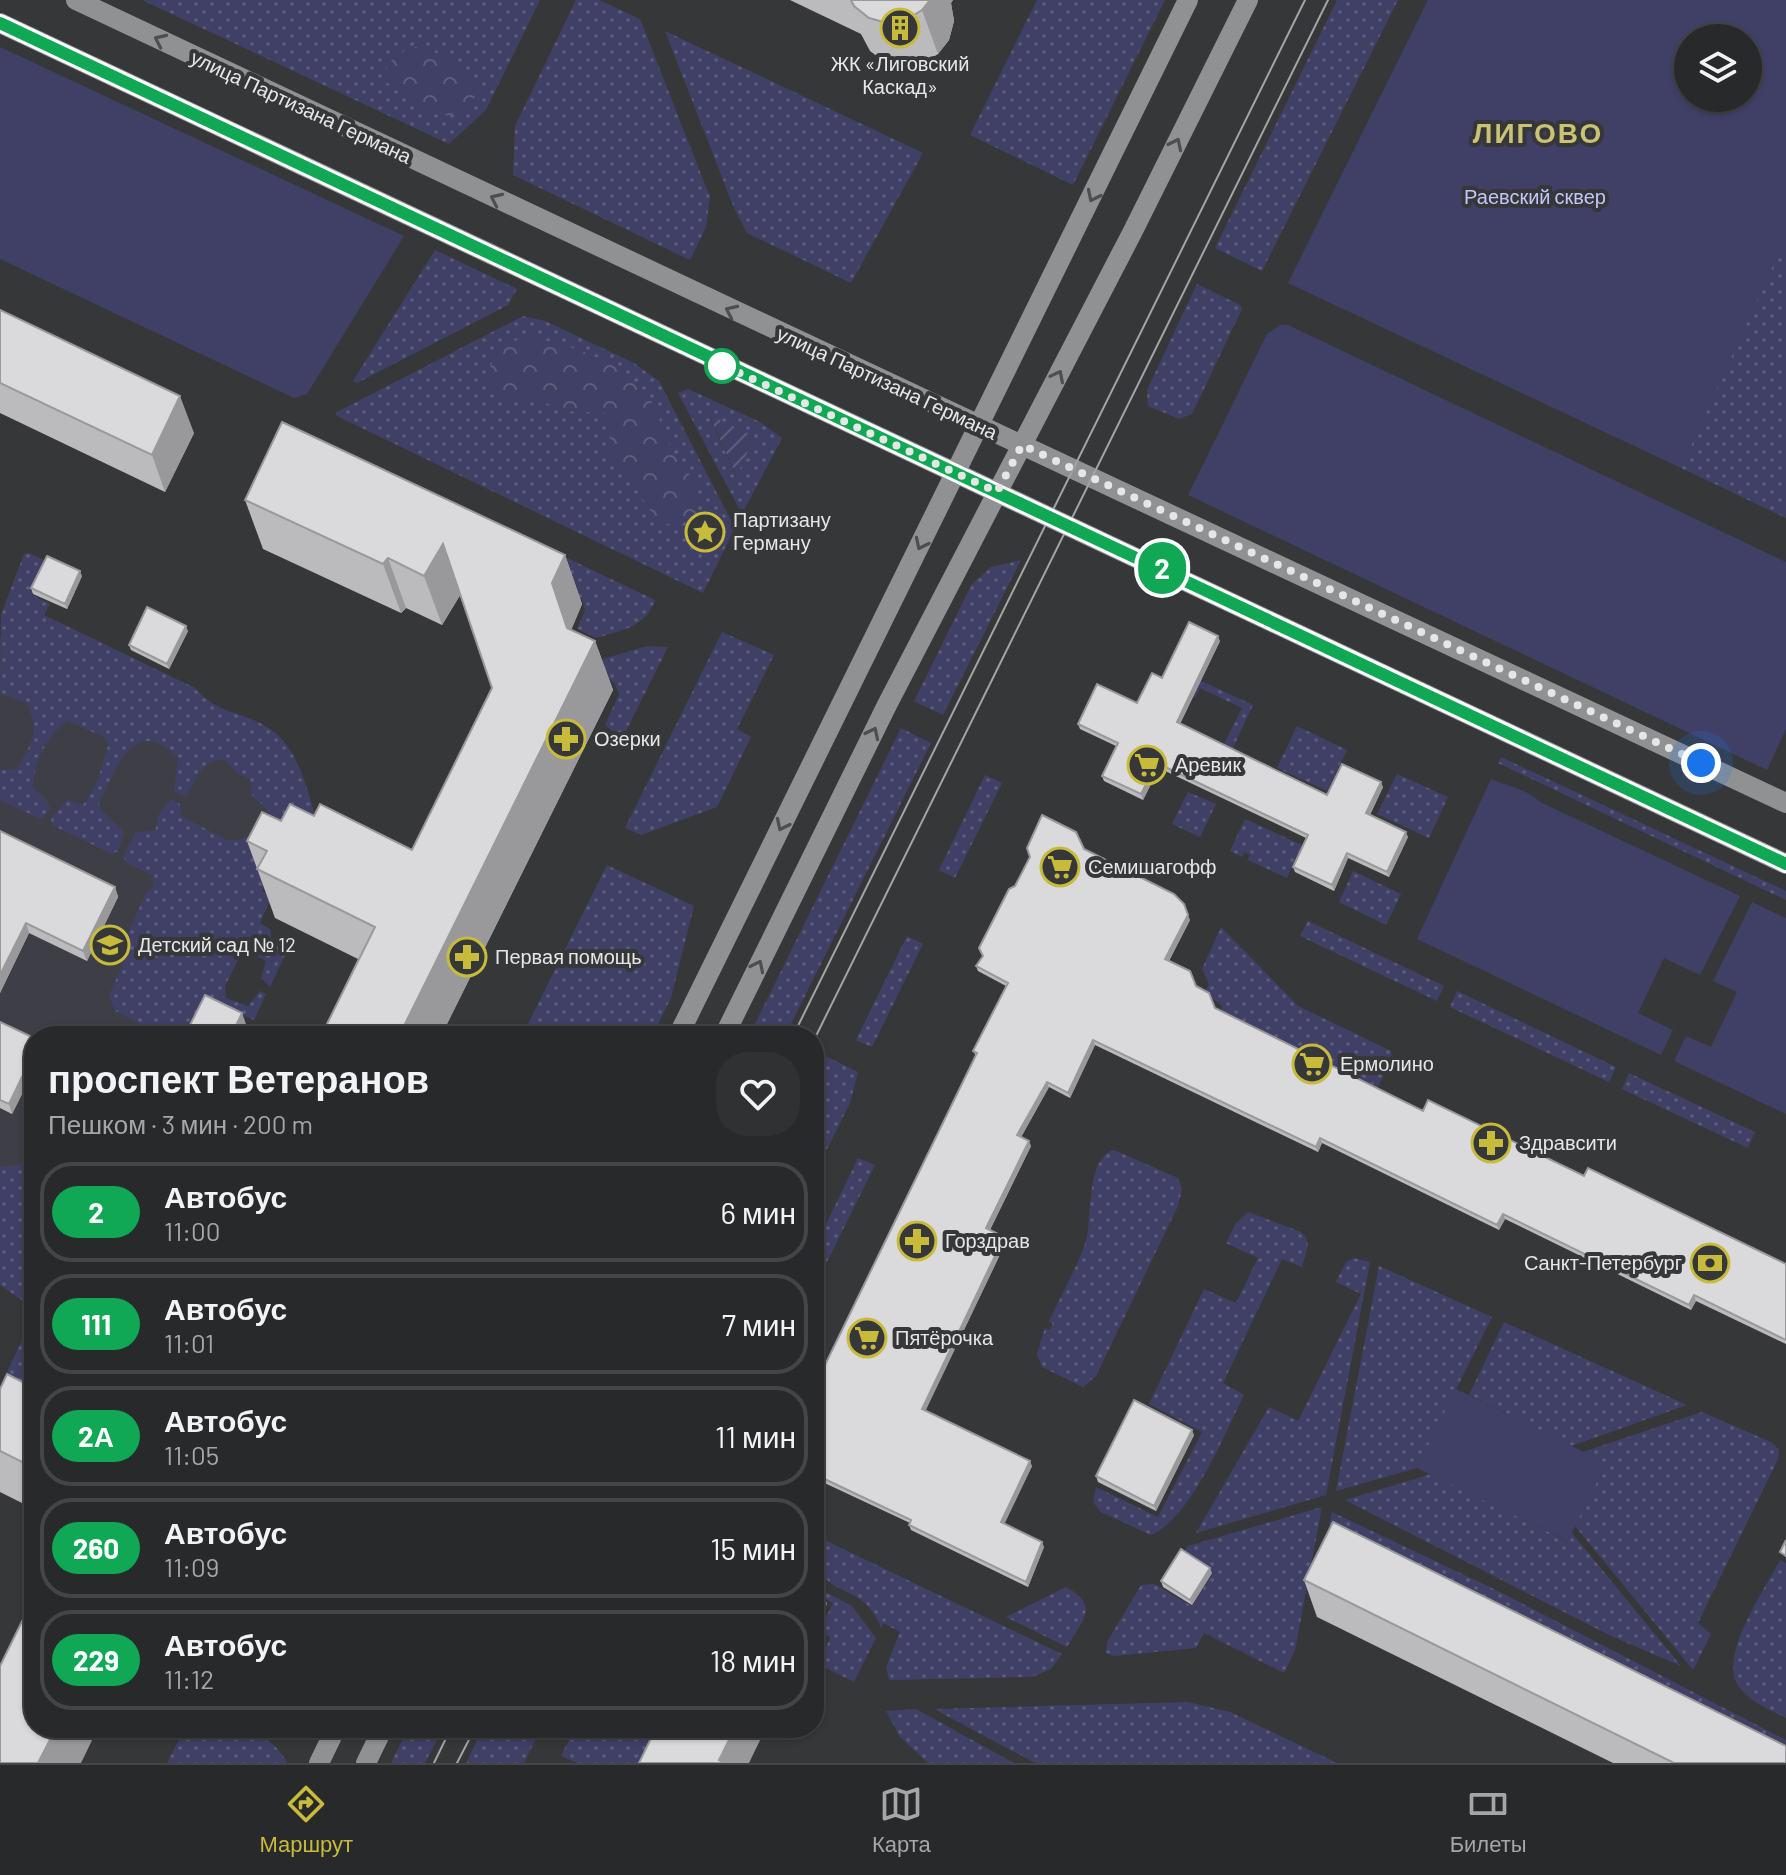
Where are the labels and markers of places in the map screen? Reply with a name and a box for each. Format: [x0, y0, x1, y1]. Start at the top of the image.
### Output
building icon: ЖК «Лиговский Каскад» [879, 7, 921, 49]
place label: ЖК «Лиговский Каскад» [831, 51, 969, 98]
unlabelled marker [705, 349, 739, 383]
place label: Партизану Герману [733, 507, 831, 554]
place icon: Партизану Герману [684, 511, 726, 553]
pharmacy icon: Озерки [545, 718, 587, 760]
place label: Озерки [594, 726, 661, 750]
supermarket icon: Аревик [1126, 744, 1168, 786]
place label: Аревик [1175, 752, 1241, 776]
supermarket icon: Семишагофф [1039, 846, 1081, 888]
place label: Семишагофф [1088, 854, 1217, 878]
school or university icon: Детский сад № 12 [89, 924, 131, 966]
place label: Детский сад № 12 [138, 932, 296, 956]
pharmacy icon: Первая помощь [446, 936, 488, 978]
place label: Первая помощь [495, 944, 642, 968]
supermarket icon: Ермолино [1291, 1043, 1333, 1085]
place label: Ермолино [1340, 1051, 1434, 1075]
pharmacy icon: Здравсити [1470, 1122, 1512, 1164]
place label: Здравсити [1519, 1130, 1617, 1154]
pharmacy icon: Горздрав [896, 1220, 938, 1262]
place label: Горздрав [945, 1228, 1030, 1252]
bank icon: Санкт-Петербург [1689, 1242, 1731, 1284]
place label: Санкт-Петербург [1524, 1250, 1682, 1274]
supermarket icon: Пятёрочка [846, 1317, 888, 1359]
place label: Пятёрочка [895, 1325, 994, 1349]

